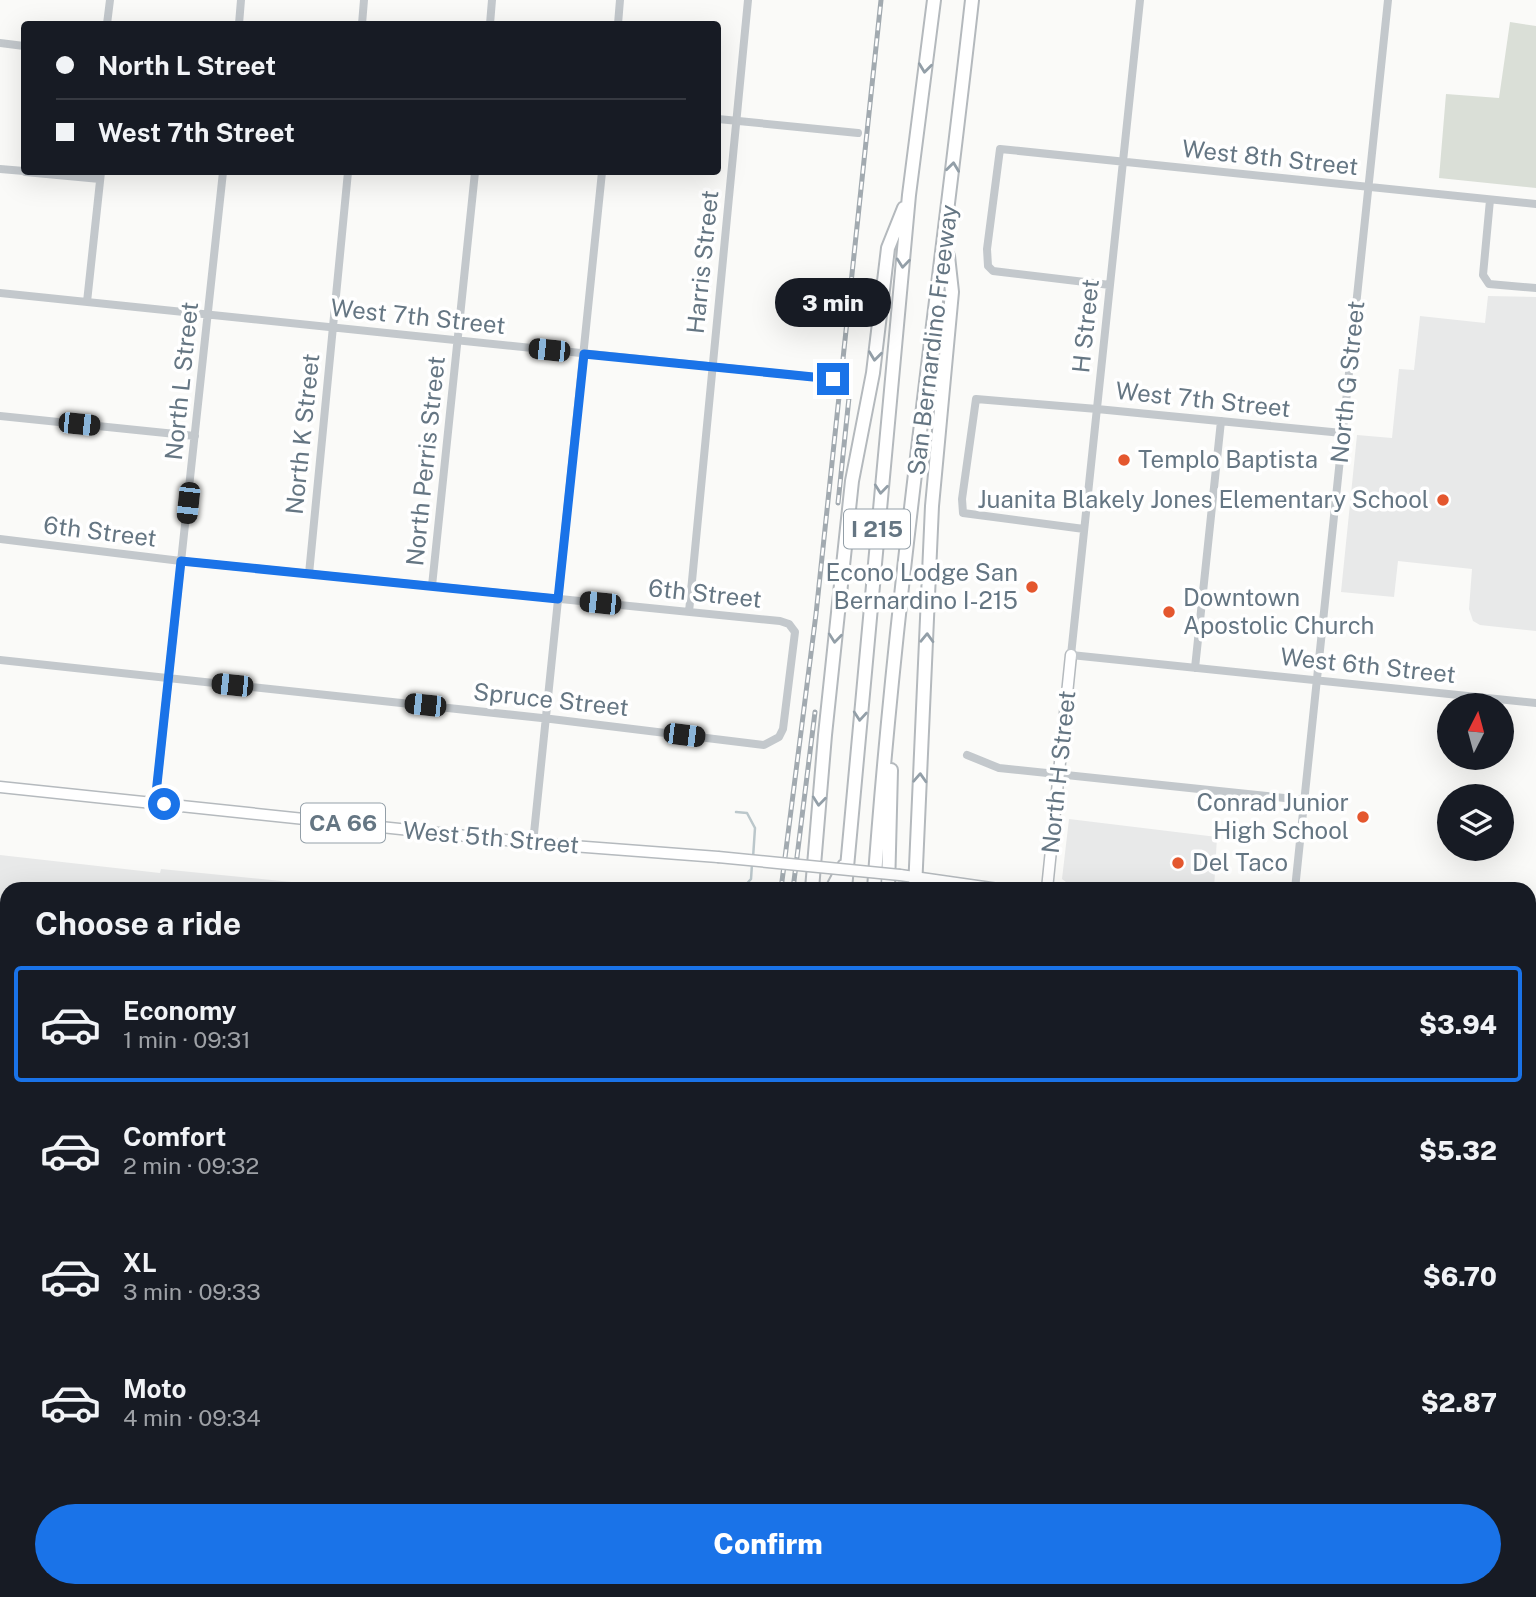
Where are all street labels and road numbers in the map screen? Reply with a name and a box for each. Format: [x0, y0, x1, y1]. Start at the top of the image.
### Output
street label: West 8th Street [1181, 134, 1360, 180]
street label: Harris Street [681, 189, 723, 335]
street label: San Bernardino Freeway [901, 203, 963, 477]
street label: H Street [1066, 278, 1104, 374]
street label: West 7th Street [329, 293, 507, 339]
street label: North G Street [1325, 299, 1369, 464]
street label: North L Street [159, 300, 203, 462]
street label: North K Street [280, 352, 324, 516]
street label: North Perris Street [400, 355, 450, 567]
street label: West 7th Street [1114, 376, 1292, 422]
road number: I 215 [844, 509, 910, 548]
street label: 6th Street [42, 510, 158, 552]
street label: 6th Street [647, 573, 763, 613]
street label: West 6th Street [1279, 642, 1457, 688]
street label: Spruce Street [472, 677, 630, 721]
street label: North H Street [1036, 689, 1080, 855]
road number: CA 66 [301, 804, 385, 842]
street label: West 5th Street [402, 815, 580, 859]

